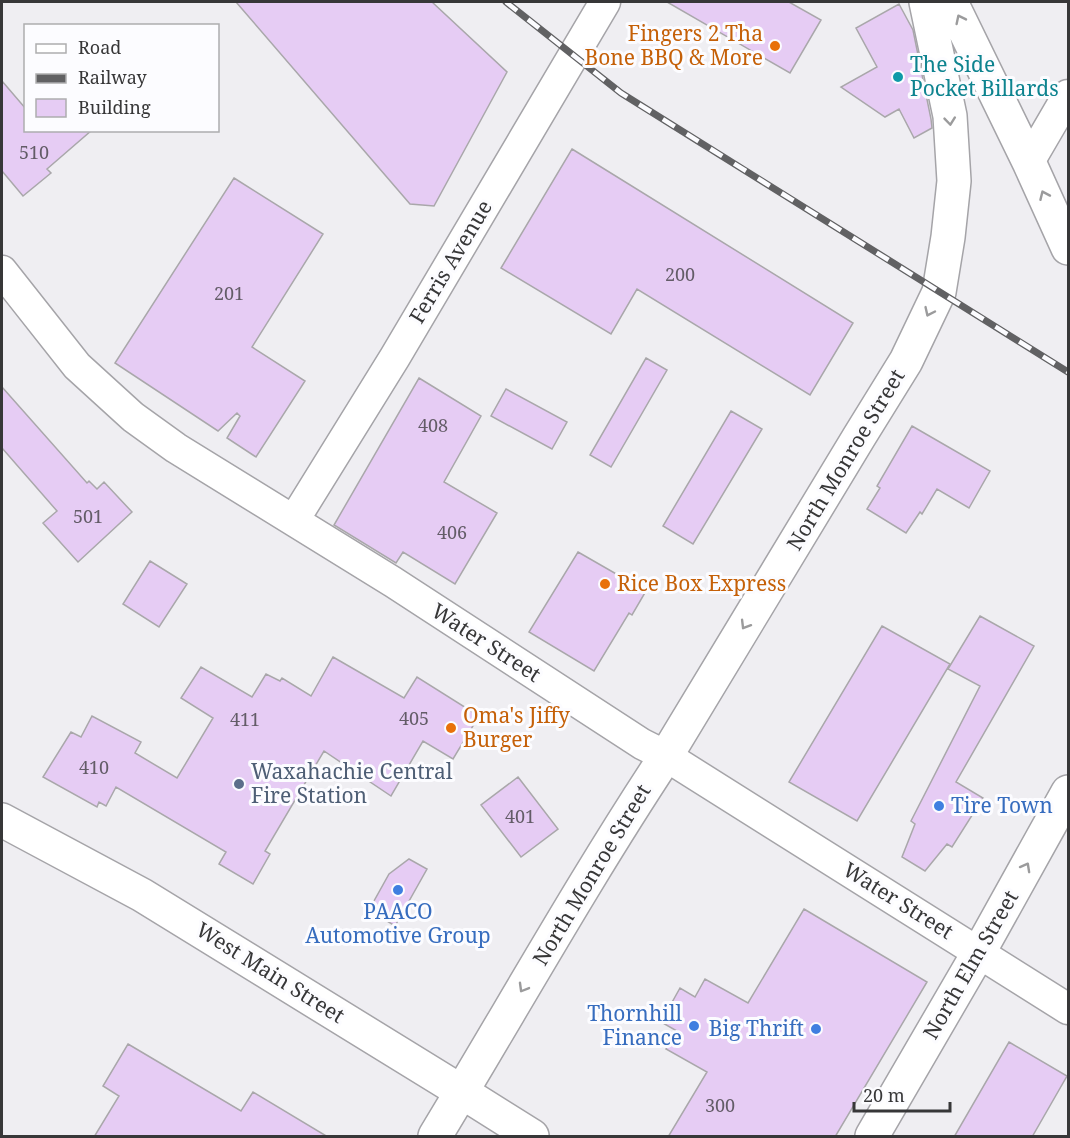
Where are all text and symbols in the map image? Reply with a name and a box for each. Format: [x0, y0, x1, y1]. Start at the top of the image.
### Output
one-way arrow [956, 15, 967, 26]
place label: Fingers 2 Tha Bone BBQ & More [584, 19, 763, 71]
legend [24, 24, 219, 132]
text: Road [78, 35, 121, 59]
marker: Fingers 2 Tha Bone BBQ & More [768, 39, 782, 53]
place label: The Side Pocket Billards [910, 50, 1059, 102]
text: Railway [78, 65, 148, 89]
marker: The Side Pocket Billards [891, 70, 905, 84]
text: Building [78, 95, 151, 119]
one-way arrow [943, 116, 956, 125]
house number: 510 [19, 140, 49, 164]
one-way arrow [1040, 190, 1052, 201]
street label: Ferris Avenue [402, 195, 498, 328]
house number: 200 [665, 262, 695, 286]
house number: 201 [214, 281, 244, 305]
one-way arrow [925, 306, 937, 317]
street label: North Monroe Street [780, 364, 910, 555]
house number: 408 [418, 413, 448, 437]
house number: 501 [73, 504, 103, 528]
house number: 406 [437, 520, 467, 544]
place label: Rice Box Express [617, 569, 786, 597]
marker: Rice Box Express [598, 577, 612, 591]
street label: Water Street [427, 596, 547, 688]
one-way arrow [741, 619, 753, 629]
place label: Oma's Jiffy Burger [463, 701, 570, 753]
house number: 405 [399, 706, 429, 730]
house number: 411 [230, 707, 260, 731]
marker: Oma's Jiffy Burger [444, 721, 458, 735]
house number: 410 [79, 755, 109, 779]
place label: Waxahachie Central Fire Station [251, 757, 453, 809]
marker: Waxahachie Central Fire Station [232, 777, 246, 791]
street label: North Monroe Street [526, 779, 656, 970]
place label: Tire Town [951, 791, 1053, 819]
marker: Tire Town [932, 799, 946, 813]
house number: 401 [505, 804, 535, 828]
street label: Water Street [838, 855, 959, 945]
one-way arrow [1019, 863, 1031, 873]
marker: PAACO Automotive Group [391, 883, 405, 897]
street label: North Elm Street [916, 885, 1024, 1044]
place label: PAACO Automotive Group [305, 897, 491, 949]
street label: West Main Street [191, 915, 350, 1029]
one-way arrow [519, 982, 530, 992]
place label: Thornhill Finance [587, 999, 682, 1051]
place label: Big Thrift [709, 1014, 804, 1042]
marker: Thornhill Finance [687, 1019, 701, 1033]
marker: Big Thrift [809, 1022, 823, 1036]
scale bar [854, 1075, 950, 1113]
text: 20 m [863, 1083, 905, 1107]
house number: 300 [705, 1093, 735, 1117]

